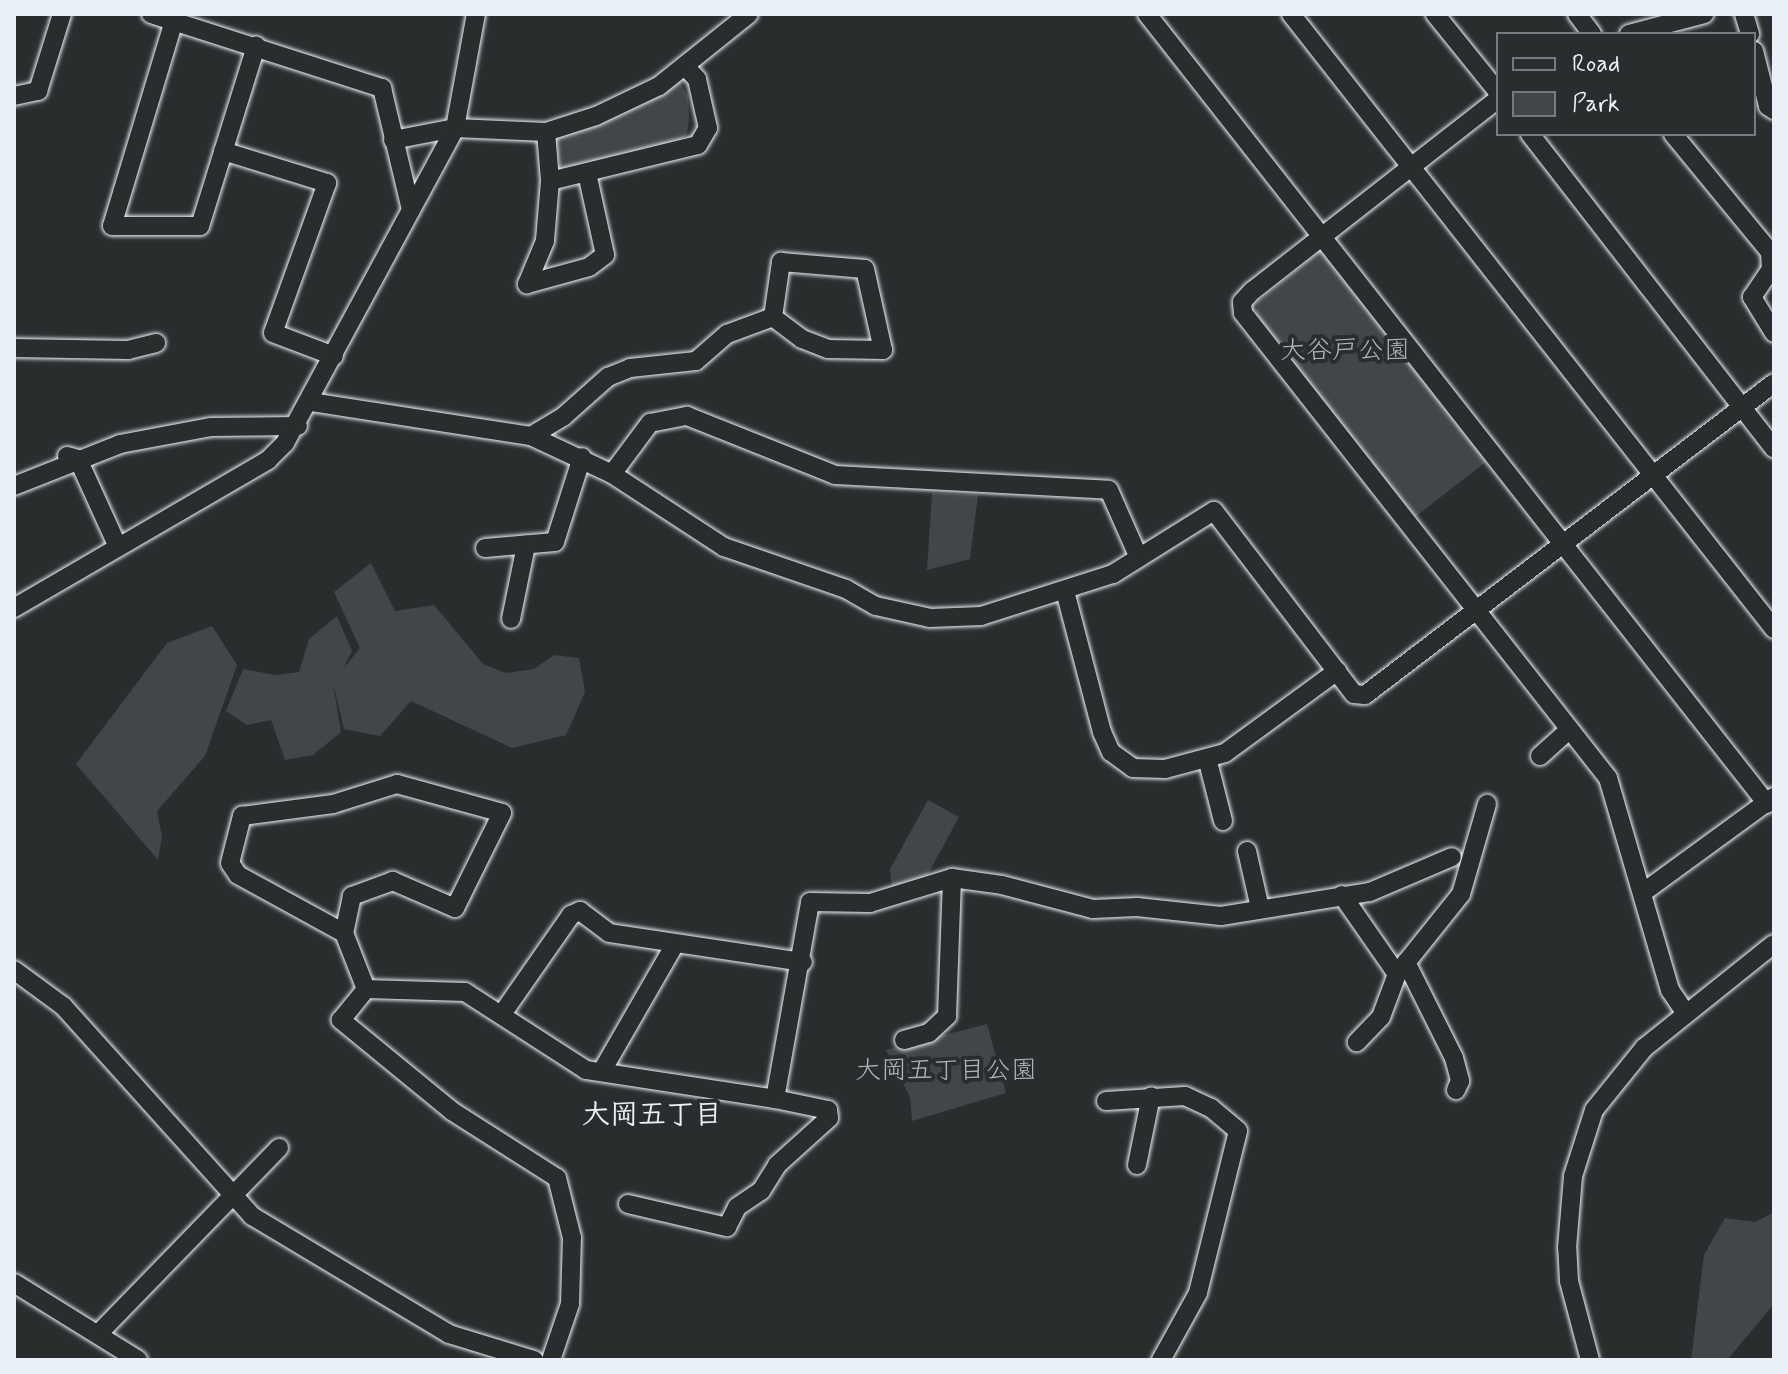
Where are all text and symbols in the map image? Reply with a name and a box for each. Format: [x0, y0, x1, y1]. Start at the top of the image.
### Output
legend [1496, 32, 1756, 136]
text: Road [1572, 49, 1620, 80]
text: Park [1572, 89, 1620, 120]
park label: 大谷戸公園 [1280, 336, 1410, 368]
park label: 大岡五丁目公園 [855, 1056, 1037, 1088]
district label: 大岡五丁目 [582, 1099, 722, 1133]

